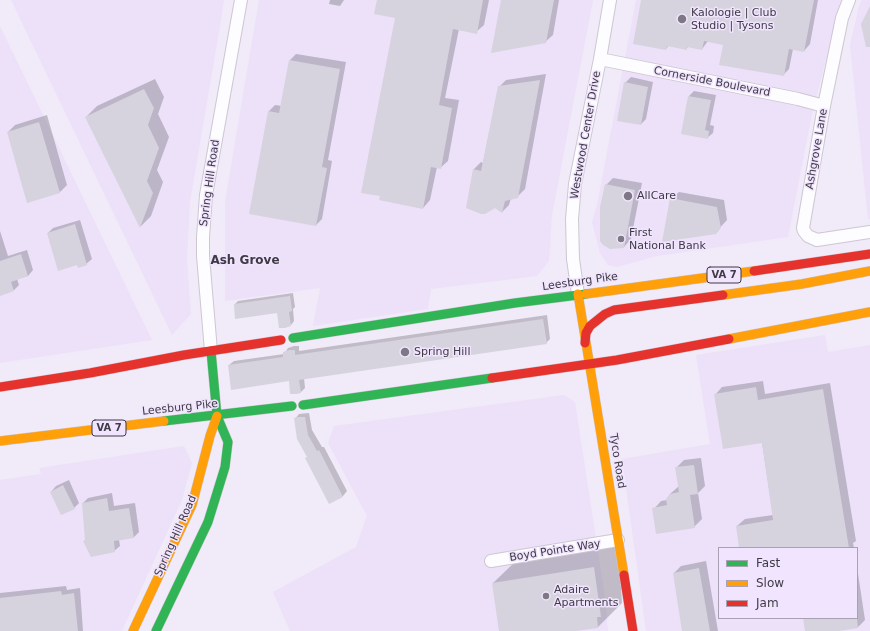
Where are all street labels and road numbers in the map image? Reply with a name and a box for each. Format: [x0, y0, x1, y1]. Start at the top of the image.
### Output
street label: Cornerside Boulevard [652, 64, 772, 100]
street label: Westwood Center Drive [568, 70, 604, 200]
street label: Ashgrove Lane [803, 108, 831, 190]
street label: Spring Hill Road [197, 139, 223, 227]
road number: VA 7 [707, 267, 741, 283]
street label: Leesburg Pike [541, 270, 619, 294]
street label: Leesburg Pike [141, 397, 219, 419]
road number: VA 7 [92, 420, 126, 436]
street label: Tyco Road [606, 433, 628, 489]
street label: Spring Hill Road [152, 493, 200, 579]
street label: Boyd Pointe Way [508, 537, 602, 565]

